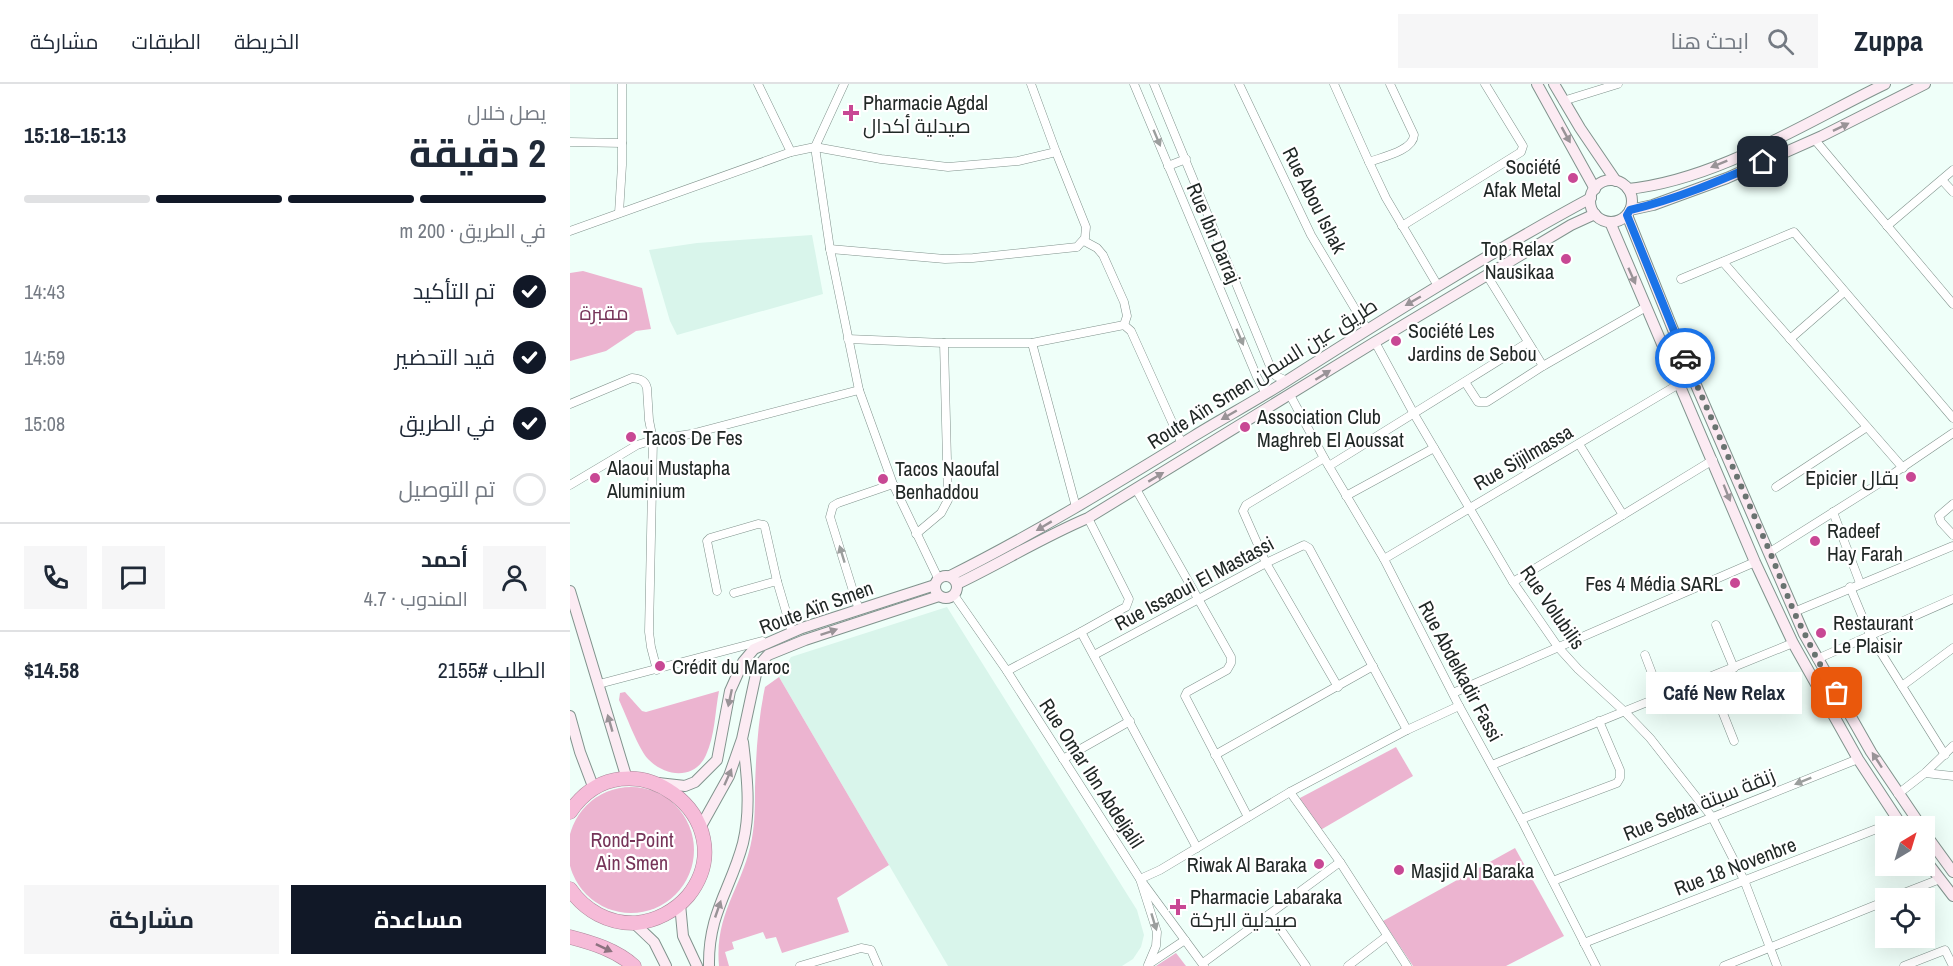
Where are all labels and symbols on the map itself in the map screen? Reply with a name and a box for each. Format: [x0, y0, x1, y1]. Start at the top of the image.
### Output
place label: Pharmacie Agdal صيدلية أكدال [863, 89, 988, 139]
marker: Pharmacie Agdal صيدلية أكدال [844, 106, 858, 120]
one-way arrow [1832, 123, 1849, 132]
one-way arrow [1561, 127, 1571, 144]
one-way arrow [1152, 129, 1162, 147]
pin [1737, 136, 1788, 187]
street label: Rue Abou Ishak [1277, 142, 1354, 258]
place label: Société Afak Metal [1483, 153, 1561, 203]
one-way arrow [1710, 160, 1728, 169]
marker: Société Afak Metal [1566, 171, 1580, 185]
street label: Rue Ibn Darraj [1181, 179, 1247, 287]
place label: Top Relax Nausikaa [1481, 235, 1555, 285]
marker: Top Relax Nausikaa [1559, 252, 1573, 266]
one-way arrow [1628, 267, 1637, 285]
street label: Route Aïn Smen طريق عين السمن [1142, 291, 1382, 455]
one-way arrow [1404, 296, 1421, 306]
park label: مقبرة [579, 299, 629, 326]
place label: Société Les Jardins de Sebou [1408, 317, 1537, 367]
one-way arrow [1236, 328, 1245, 346]
courier [1655, 328, 1715, 388]
marker: Société Les Jardins de Sebou [1389, 334, 1403, 348]
one-way arrow [1314, 369, 1330, 381]
place label: Association Club Maghreb El Aoussat [1256, 403, 1404, 453]
one-way arrow [1221, 409, 1238, 419]
street label: Rue Sijilmassa [1468, 418, 1578, 496]
marker: Association Club Maghreb El Aoussat [1238, 420, 1252, 434]
place label: Tacos De Fes [643, 424, 743, 451]
marker: Tacos De Fes [624, 430, 638, 444]
place label: Alaoui Mustapha Aluminium [606, 454, 730, 504]
place label: Tacos Naoufal Benhaddou [895, 455, 999, 505]
place label: Epicier بقال [1805, 464, 1899, 491]
marker: Epicier بقال [1904, 470, 1918, 484]
marker: Alaoui Mustapha Aluminium [588, 471, 602, 485]
one-way arrow [1148, 471, 1164, 482]
marker: Tacos Naoufal Benhaddou [876, 472, 890, 486]
one-way arrow [1722, 485, 1732, 503]
place label: Radeef Hay Farah [1827, 517, 1903, 567]
one-way arrow [1036, 520, 1052, 531]
street label: Rue Issaoui El Mastassi [1110, 530, 1278, 636]
marker: Radeef Hay Farah [1808, 534, 1822, 548]
one-way arrow [837, 545, 846, 563]
street label: Rue Volubilis [1514, 560, 1592, 654]
place label: Fes 4 Média SARL [1585, 570, 1723, 597]
street label: Route Aïn Smen [755, 574, 877, 640]
marker: Fes 4 Média SARL [1728, 576, 1742, 590]
street label: Rue Abdelkadir Fassi [1412, 596, 1510, 746]
place label: Restaurant Le Plaisir [1833, 609, 1914, 659]
one-way arrow [820, 626, 838, 636]
marker: Restaurant Le Plaisir [1814, 626, 1828, 640]
place label: Crédit du Maroc [672, 653, 790, 680]
marker: Crédit du Maroc [653, 659, 667, 673]
pin [1811, 667, 1862, 718]
callout: Café New Relax [1645, 672, 1801, 714]
one-way arrow [725, 688, 734, 707]
street label: Rue Omar Ibn Abdeljalil [1034, 693, 1150, 853]
one-way arrow [605, 714, 614, 732]
one-way arrow [1871, 752, 1882, 769]
street label: Rue Sebta زنقة سبتة [1619, 761, 1779, 847]
one-way arrow [723, 767, 733, 785]
one-way arrow [1794, 776, 1812, 786]
north arrow [1875, 816, 1935, 876]
park label: Rond-Point Ain Smen [591, 826, 674, 876]
street label: Rue 18 Novenbre [1670, 830, 1800, 902]
place label: Riwak Al Baraka [1187, 851, 1307, 878]
marker: Riwak Al Baraka [1312, 857, 1326, 871]
place label: Masjid Al Baraka [1411, 857, 1534, 884]
marker: Masjid Al Baraka [1392, 863, 1406, 877]
place label: Pharmacie Labaraka صيدلية البركة [1190, 883, 1342, 933]
one-way arrow [713, 900, 723, 918]
marker: Pharmacie Labaraka صيدلية البركة [1171, 900, 1185, 914]
one-way arrow [1150, 913, 1159, 931]
one-way arrow [595, 943, 612, 952]

